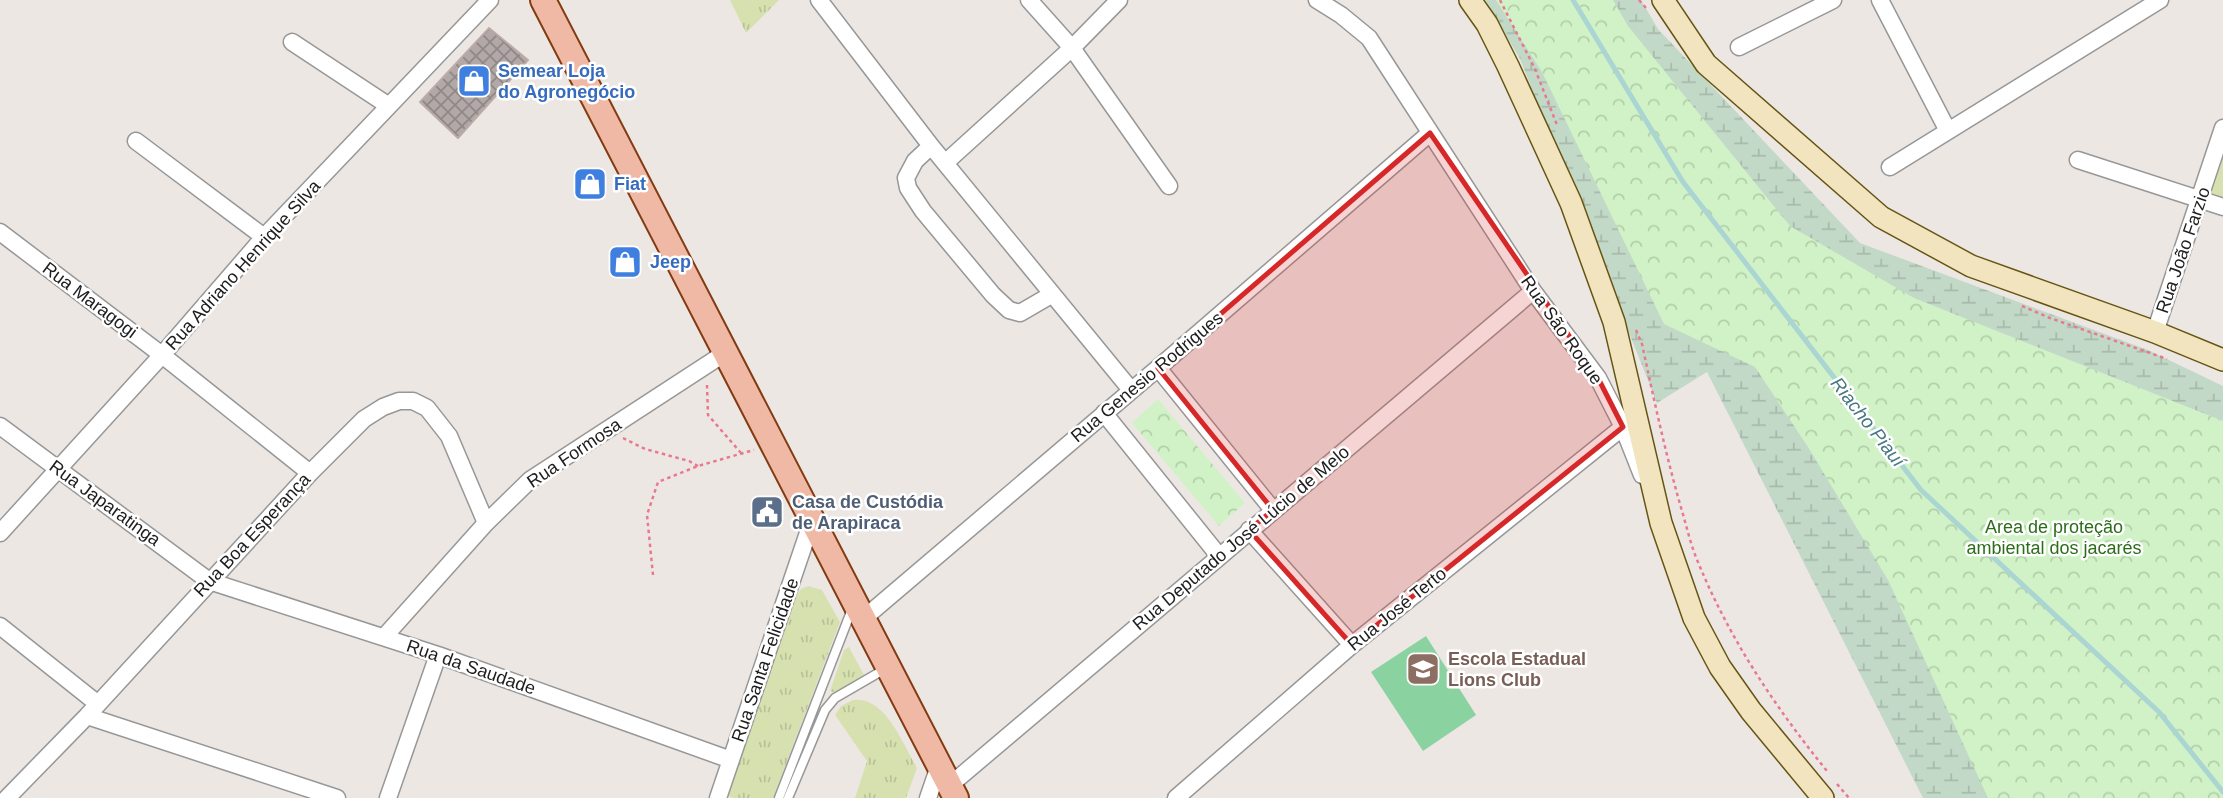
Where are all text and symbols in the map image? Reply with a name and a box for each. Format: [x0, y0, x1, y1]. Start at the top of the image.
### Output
place label: Semear Loja do Agronegócio [498, 61, 635, 102]
shop icon: Semear Loja do Agronegócio [455, 62, 493, 100]
shop icon: Fiat [571, 165, 609, 203]
place label: Fiat [614, 174, 646, 194]
street label: Rua Adriano Henrique Silva [162, 175, 325, 354]
street label: Rua João Farzio [2152, 184, 2214, 316]
shop icon: Jeep [606, 243, 644, 281]
place label: Jeep [650, 252, 691, 272]
street label: Rua Maragogi [39, 258, 141, 342]
street label: Rua São Roque [1517, 272, 1607, 388]
street label: Rua Genesio Rodrigues [1067, 308, 1227, 446]
water label: Riacho Piauí [1827, 373, 1910, 472]
street label: Rua Formosa [523, 414, 626, 492]
street label: Rua Deputado José Lúcio de Melo [1129, 442, 1353, 634]
street label: Rua Japaratinga [46, 456, 165, 550]
street label: Rua Boa Esperança [190, 469, 315, 601]
place label: Casa de Custódia de Arapiraca [792, 492, 944, 533]
public building icon: Casa de Custódia de Arapiraca [748, 493, 786, 531]
park label: Area de proteção ambiental dos jacarés [1966, 517, 2142, 558]
street label: Rua José Terto [1344, 563, 1450, 655]
street label: Rua Santa Felicidade [728, 575, 802, 745]
street label: Rua da Saudade [404, 636, 538, 698]
place label: Escola Estadual Lions Club [1448, 649, 1586, 690]
school or university icon: Escola Estadual Lions Club [1404, 650, 1442, 688]

